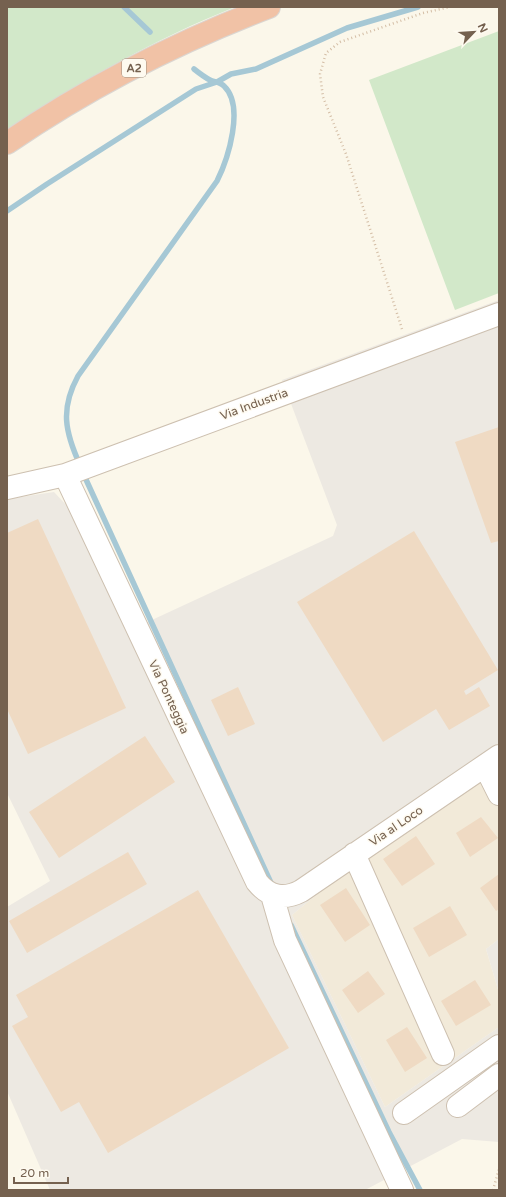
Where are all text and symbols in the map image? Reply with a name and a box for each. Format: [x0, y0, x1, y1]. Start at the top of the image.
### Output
north arrow [454, 12, 494, 52]
text: N [475, 21, 490, 35]
road number: A2 [122, 59, 146, 77]
street label: Via Industria [218, 385, 290, 423]
street label: Via Ponteggia [146, 658, 192, 736]
street label: Via al Loco [366, 803, 426, 849]
scale bar [14, 1159, 68, 1185]
text: 20 m [20, 1166, 49, 1180]

